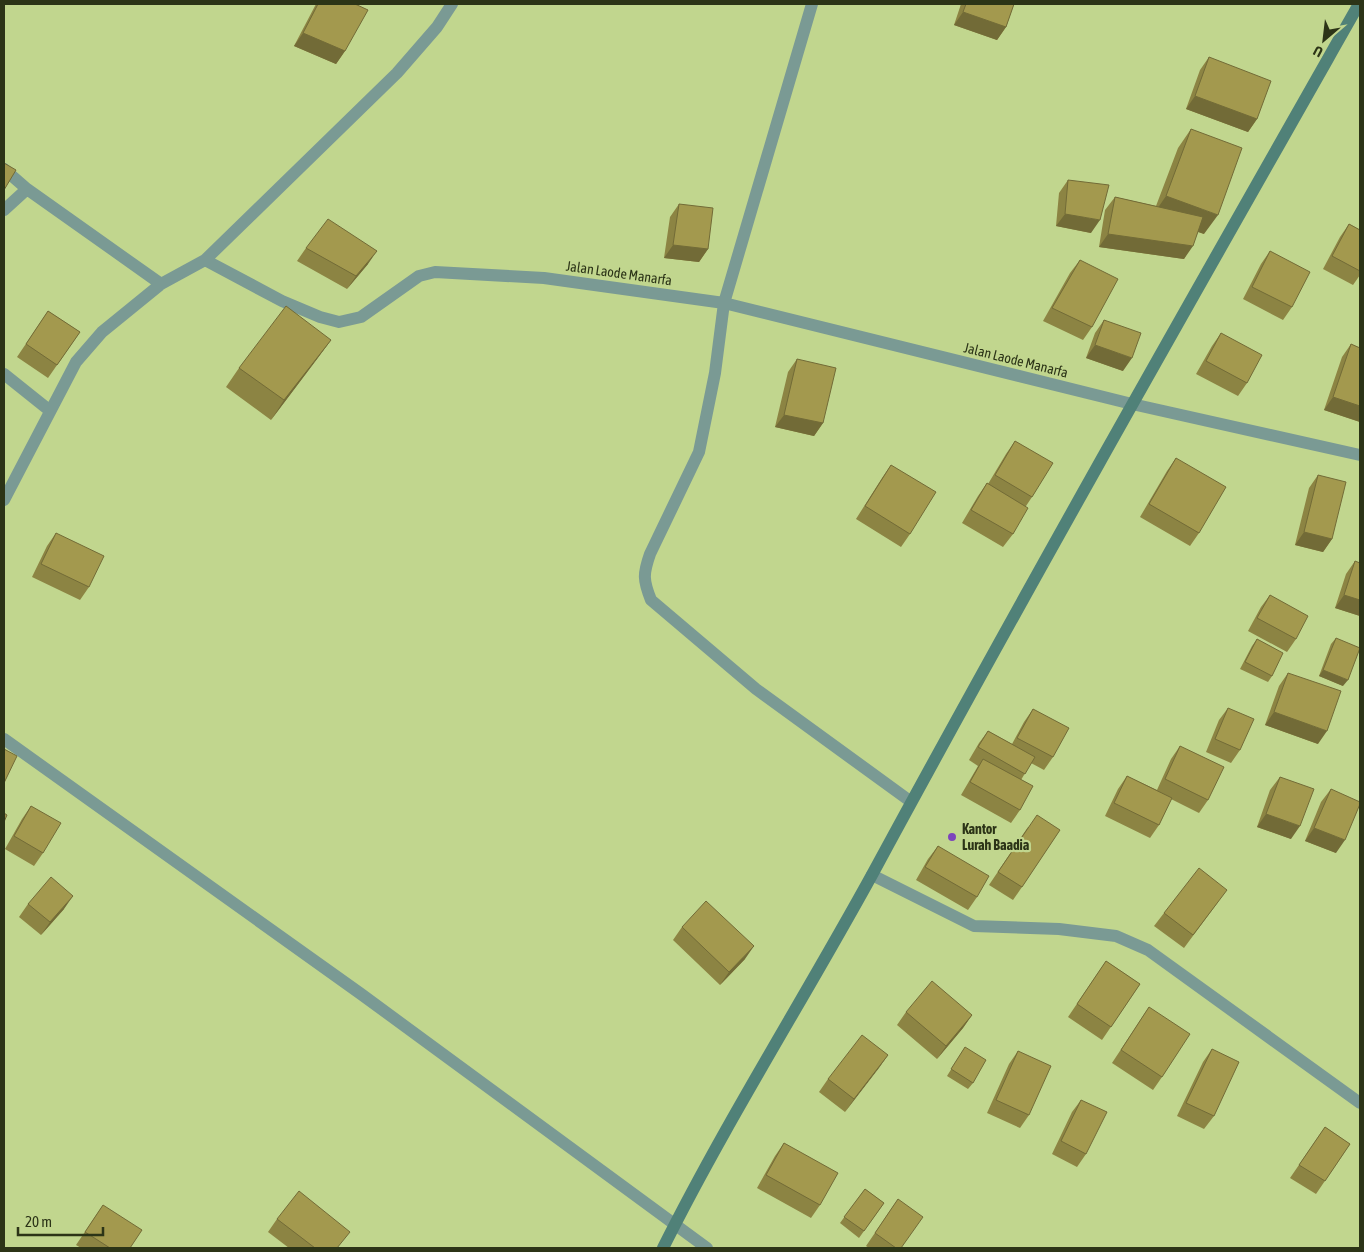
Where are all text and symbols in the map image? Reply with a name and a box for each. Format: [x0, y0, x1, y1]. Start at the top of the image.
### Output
north arrow [1299, 15, 1349, 65]
text: U [1310, 42, 1325, 60]
street label: Jalan Laode Manarfa [565, 258, 673, 288]
street label: Jalan Laode Manarfa [962, 339, 1070, 381]
place label: Kantor Lurah Baadia [962, 821, 1030, 853]
marker: Kantor Lurah Baadia [946, 831, 958, 843]
scale bar [18, 1204, 102, 1236]
text: 20 m [25, 1213, 52, 1230]

